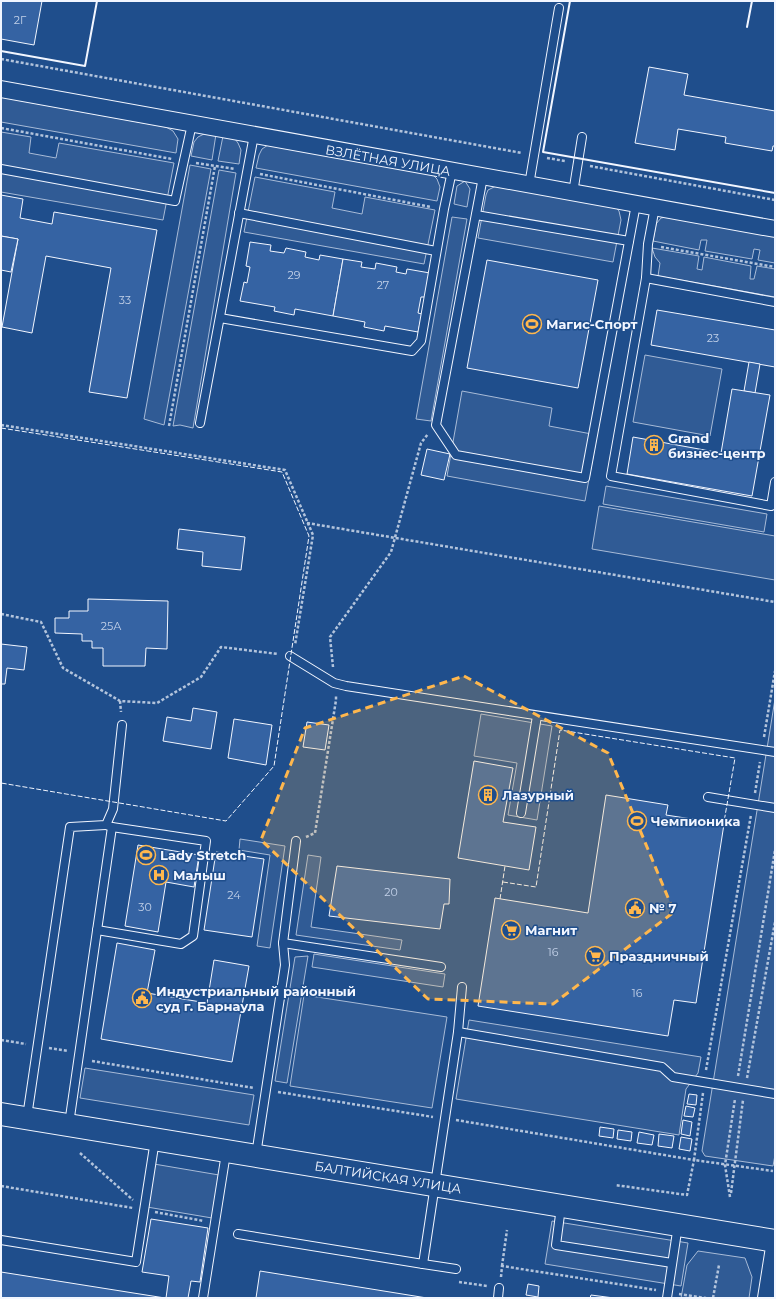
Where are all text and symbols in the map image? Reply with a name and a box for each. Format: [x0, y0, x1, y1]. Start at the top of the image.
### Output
house number: 2Г [14, 13, 27, 27]
street label: ВЗЛЁТНАЯ УЛИЦА [324, 141, 452, 179]
house number: 29 [288, 268, 301, 282]
house number: 27 [377, 278, 389, 292]
house number: 33 [119, 293, 131, 307]
sports icon: Магис-Спорт [521, 313, 543, 335]
place label: Магис-Спорт [546, 316, 637, 332]
house number: 23 [707, 331, 719, 345]
place label: Grand бизнес-центр [668, 430, 766, 461]
building icon: Grand бизнес-центр [643, 434, 665, 456]
house number: 25А [101, 619, 122, 633]
building icon: Лазурный [477, 784, 499, 806]
place label: Лазурный [502, 787, 574, 803]
sports icon: Чемпионика [626, 810, 648, 832]
place label: Чемпионика [651, 813, 741, 829]
sports icon: Lady Stretch [135, 844, 157, 866]
place label: Lady Stretch [160, 847, 246, 863]
hospital icon: Малыш [148, 864, 170, 886]
place label: Малыш [173, 867, 226, 883]
house number: 20 [384, 885, 398, 899]
house number: 24 [227, 888, 241, 902]
public building icon: № 7 [624, 897, 646, 919]
house number: 30 [138, 900, 152, 914]
place label: № 7 [649, 900, 677, 916]
supermarket icon: Магнит [500, 919, 522, 941]
place label: Магнит [525, 922, 577, 938]
house number: 16 [548, 945, 559, 959]
supermarket icon: Праздничный [584, 945, 606, 967]
place label: Праздничный [609, 948, 709, 964]
place label: Индустриальный районный суд г. Барнаула [156, 983, 356, 1014]
house number: 16 [632, 986, 643, 1000]
public building icon: Индустриальный районный суд г. Барнаула [131, 987, 153, 1009]
street label: БАЛТИЙСКАЯ УЛИЦА [313, 1157, 463, 1197]

